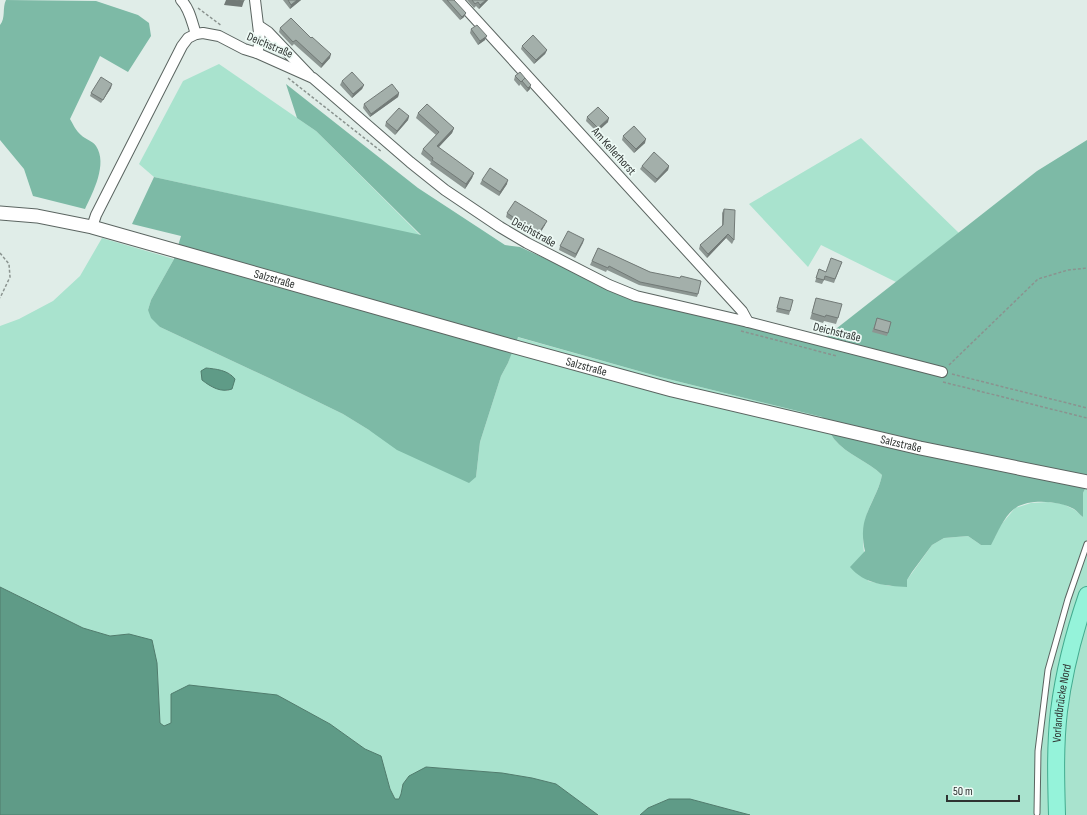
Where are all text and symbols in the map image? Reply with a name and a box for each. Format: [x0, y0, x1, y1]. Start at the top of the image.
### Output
street label: Deichstraße [245, 29, 295, 62]
street label: Am Kellerhorst [588, 124, 639, 179]
street label: Deichstraße [509, 214, 559, 251]
street label: Salzstraße [252, 266, 297, 292]
street label: Deichstraße [811, 319, 862, 346]
street label: Salzstraße [564, 354, 609, 380]
street label: Salzstraße [879, 432, 923, 456]
street label: Vorlandbrücke Nord [1050, 663, 1075, 743]
scale bar [947, 777, 1019, 803]
text: 50 m [953, 784, 973, 799]

